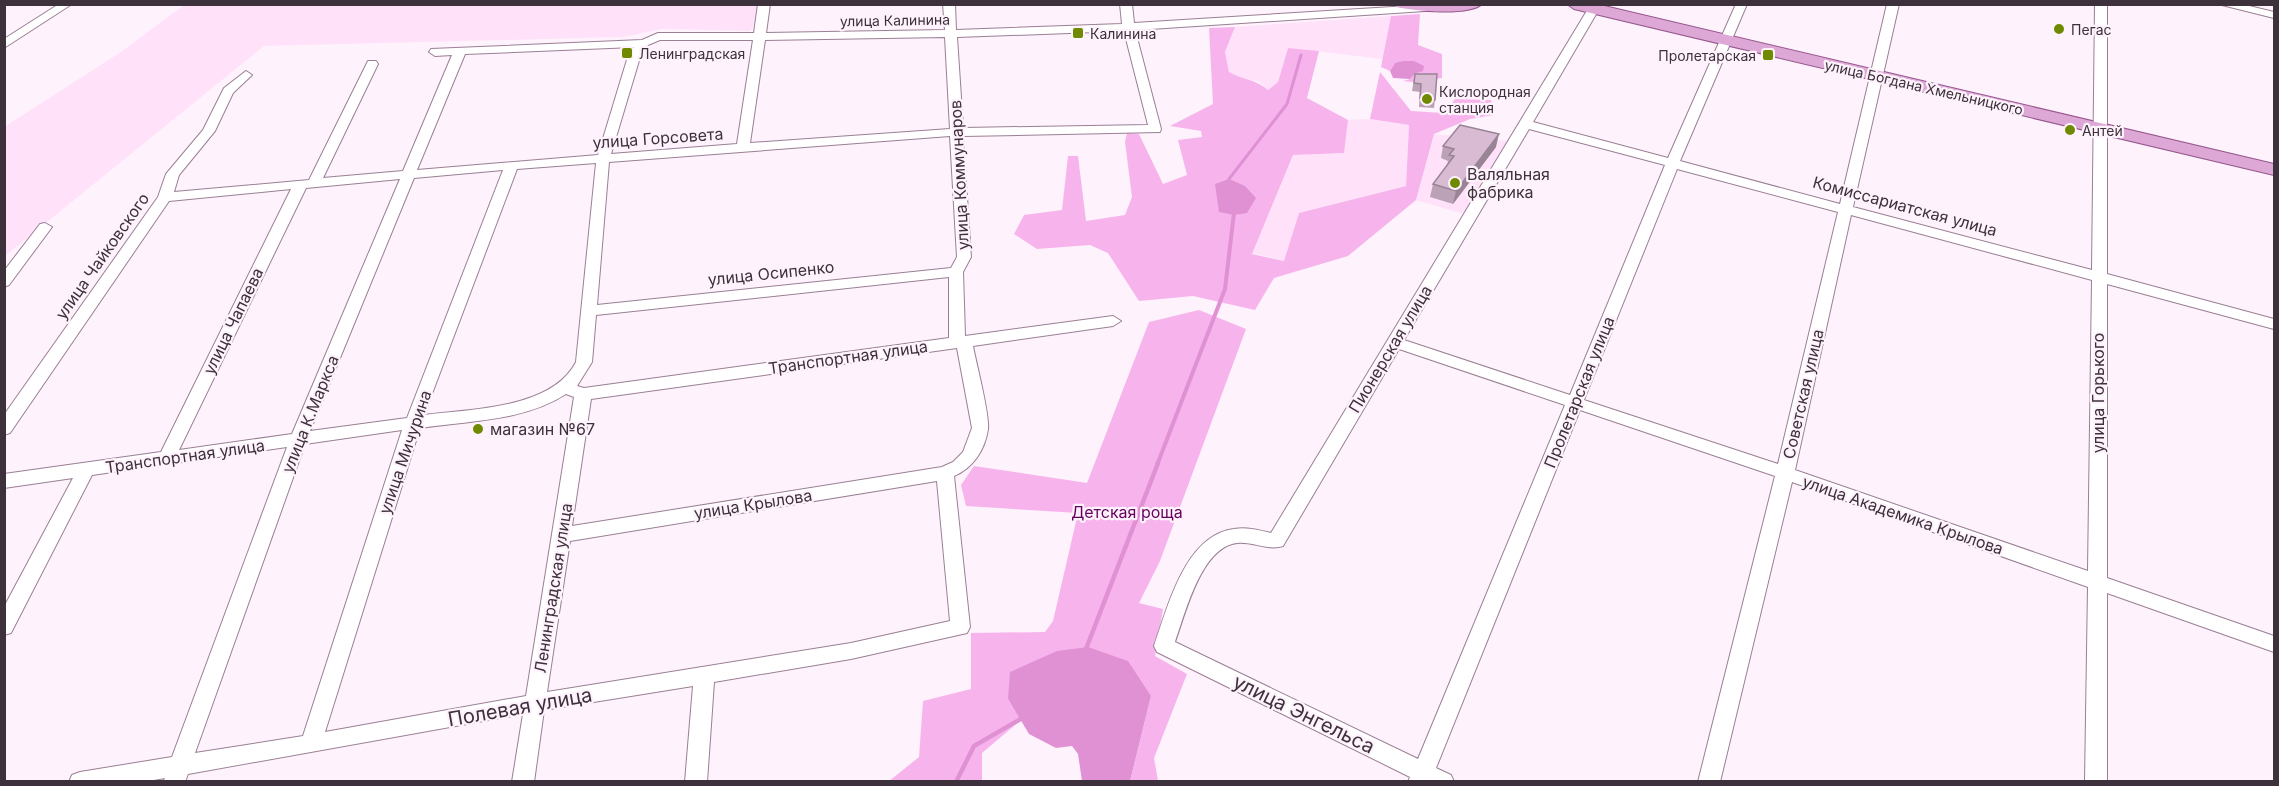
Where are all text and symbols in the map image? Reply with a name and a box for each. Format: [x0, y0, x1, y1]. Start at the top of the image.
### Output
street label: улица Калинина [840, 11, 950, 29]
place label: Пегас [2071, 21, 2112, 38]
marker: Пегас [2052, 22, 2066, 36]
place label: Калинина [1090, 25, 1156, 42]
marker: Калинина [1071, 26, 1085, 40]
place label: Ленинградская [639, 45, 745, 62]
marker: Ленинградская [620, 46, 634, 60]
place label: Пролетарская [1658, 47, 1756, 64]
marker: Пролетарская [1761, 48, 1775, 62]
street label: улица Богдана Хмельницкого [1823, 56, 2025, 118]
place label: Кислородная станция [1439, 83, 1531, 116]
marker: Кислородная станция [1420, 92, 1434, 106]
street label: улица Коммунаров [945, 99, 973, 251]
place label: Антей [2082, 122, 2123, 139]
street label: улица Горсовета [592, 123, 724, 153]
marker: Антей [2063, 123, 2077, 137]
place label: Валяльная фабрика [1467, 164, 1550, 202]
street label: Комиссариатская улица [1811, 172, 1999, 240]
marker: Валяльная фабрика [1448, 176, 1462, 190]
street label: улица Чайковского [51, 189, 153, 323]
street label: улица Осипенко [707, 256, 835, 290]
street label: улица Чапаева [199, 265, 267, 377]
street label: Пионерская улица [1344, 282, 1436, 416]
street label: Пролетарская улица [1539, 313, 1619, 471]
street label: Советская улица [1778, 327, 1828, 461]
street label: улица Горького [2088, 333, 2108, 453]
street label: Транспортная улица [767, 336, 929, 378]
street label: улица К.Маркса [277, 352, 343, 476]
street label: улица Мичурина [374, 387, 436, 517]
place label: магазин №67 [490, 419, 595, 439]
marker: магазин №67 [471, 422, 485, 436]
street label: Транспортная улица [104, 435, 266, 477]
street label: улица Академика Крылова [1800, 471, 2006, 559]
street label: улица Крылова [693, 485, 813, 523]
street label: Ленинградская улица [530, 502, 576, 674]
park label: Детская роща [1071, 502, 1183, 522]
street label: улица Энгельса [1229, 669, 1379, 759]
street label: Полевая улица [446, 682, 594, 732]

